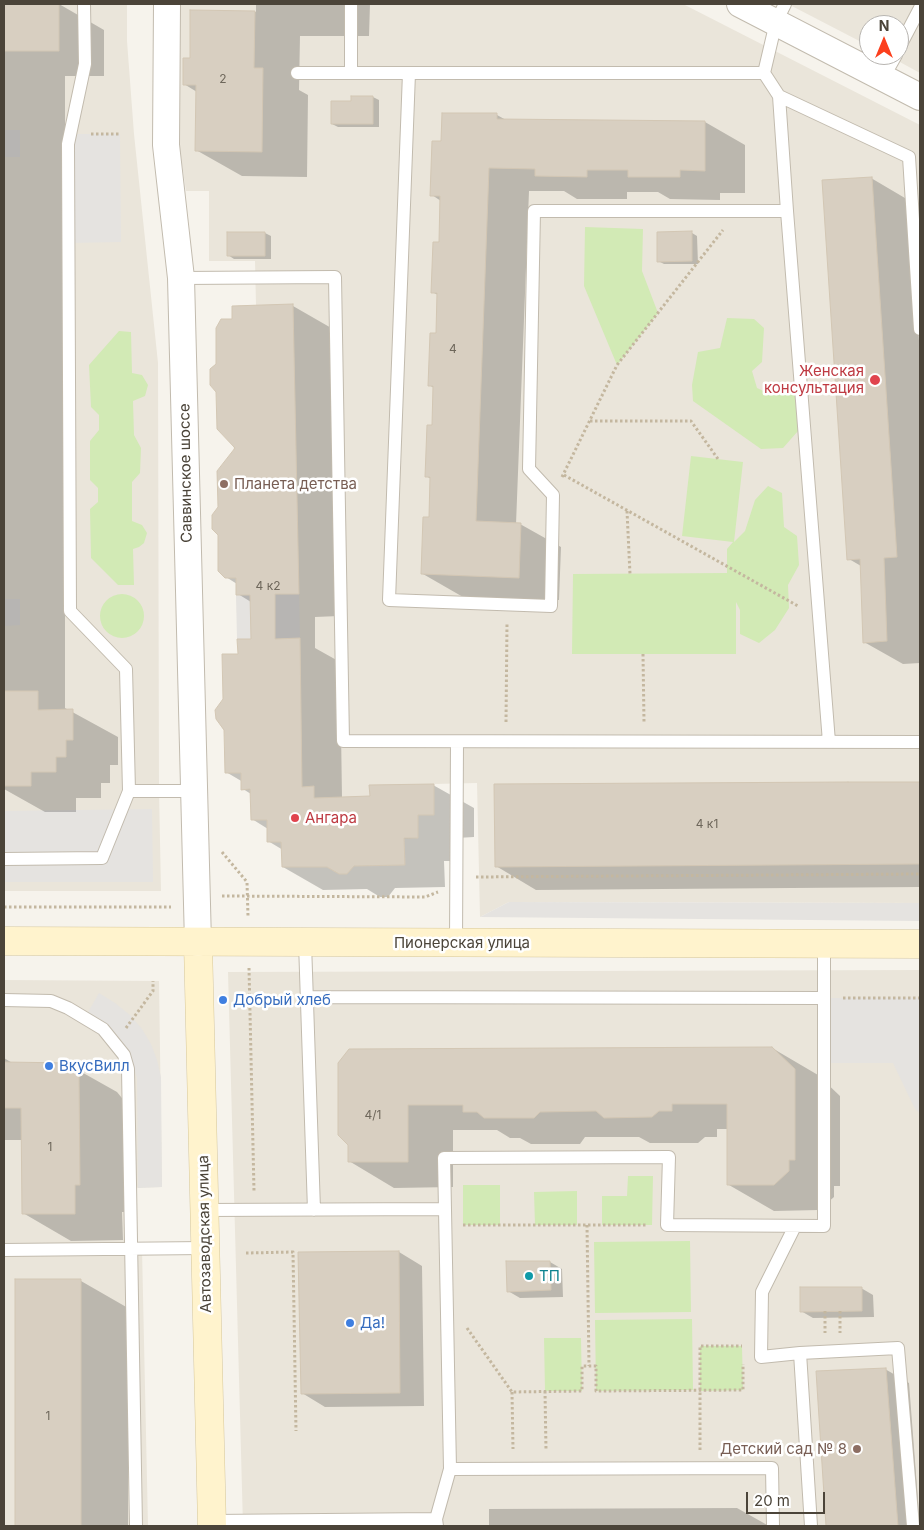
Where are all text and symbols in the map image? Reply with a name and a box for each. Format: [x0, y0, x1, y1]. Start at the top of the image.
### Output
north arrow [859, 15, 909, 65]
text: N [879, 17, 889, 34]
house number: 2 [219, 72, 227, 86]
house number: 4 [449, 342, 457, 356]
place label: Женская консультация [764, 362, 864, 397]
marker: Женская консультация [868, 373, 882, 387]
street label: Саввинское шоссе [176, 403, 196, 543]
place label: Планета детства [234, 475, 357, 493]
marker: Планета детства [218, 478, 230, 490]
house number: 4 к2 [256, 579, 280, 593]
place label: Ангара [305, 809, 357, 827]
marker: Ангара [289, 812, 301, 824]
house number: 4 к1 [696, 817, 718, 831]
street label: Пионерская улица [394, 934, 530, 952]
place label: Добрый хлеб [233, 991, 331, 1009]
marker: Добрый хлеб [217, 994, 229, 1006]
place label: ВкусВилл [59, 1057, 130, 1075]
marker: ВкусВилл [43, 1060, 55, 1072]
house number: 4/1 [365, 1108, 381, 1122]
house number: 1 [48, 1140, 52, 1154]
street label: Автозаводская улица [195, 1155, 215, 1313]
place label: ТП [539, 1267, 560, 1285]
marker: ТП [523, 1270, 535, 1282]
place label: Да! [360, 1314, 385, 1332]
marker: Да! [344, 1317, 356, 1329]
house number: 1 [46, 1409, 50, 1423]
place label: Детский сад № 8 [720, 1440, 847, 1458]
marker: Детский сад № 8 [851, 1443, 863, 1455]
scale bar [749, 1482, 828, 1514]
text: 20 m [754, 1491, 790, 1510]

